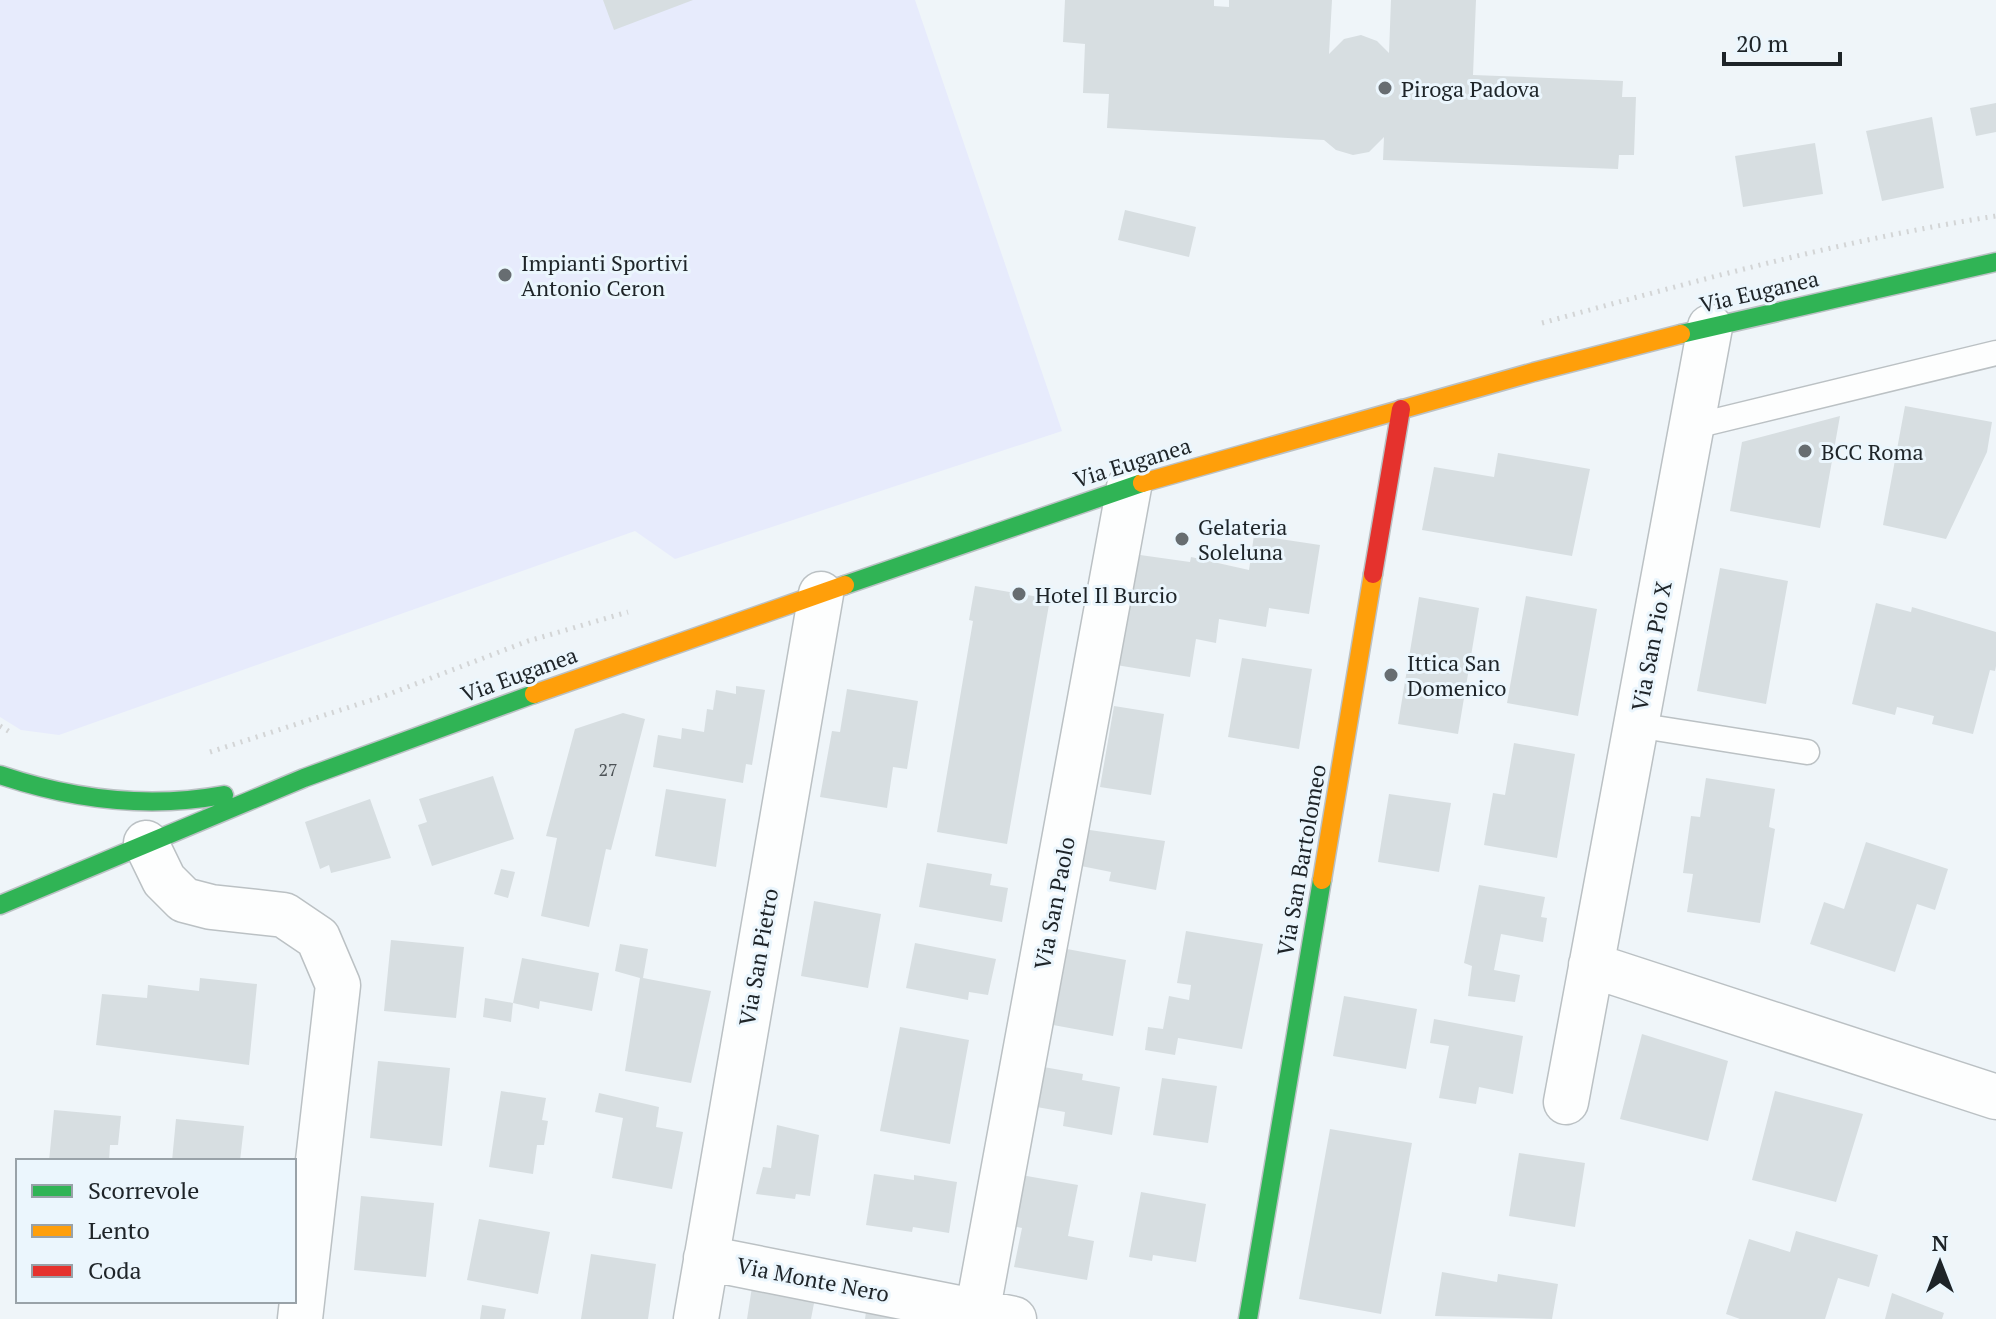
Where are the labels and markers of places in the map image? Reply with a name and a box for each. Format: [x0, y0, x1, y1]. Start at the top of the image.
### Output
place label: Piroga Padova [1401, 74, 1540, 103]
marker: Piroga Padova [1376, 79, 1394, 97]
place label: Impianti Sportivi Antonio Ceron [521, 248, 689, 302]
marker: Impianti Sportivi Antonio Ceron [496, 266, 514, 284]
place label: BCC Roma [1821, 437, 1924, 466]
marker: BCC Roma [1796, 442, 1814, 460]
place label: Gelateria Soleluna [1198, 512, 1287, 566]
marker: Gelateria Soleluna [1173, 530, 1191, 548]
place label: Hotel Il Burcio [1035, 580, 1178, 609]
marker: Hotel Il Burcio [1010, 585, 1028, 603]
place label: Ittica San Domenico [1407, 648, 1507, 702]
marker: Ittica San Domenico [1382, 666, 1400, 684]

